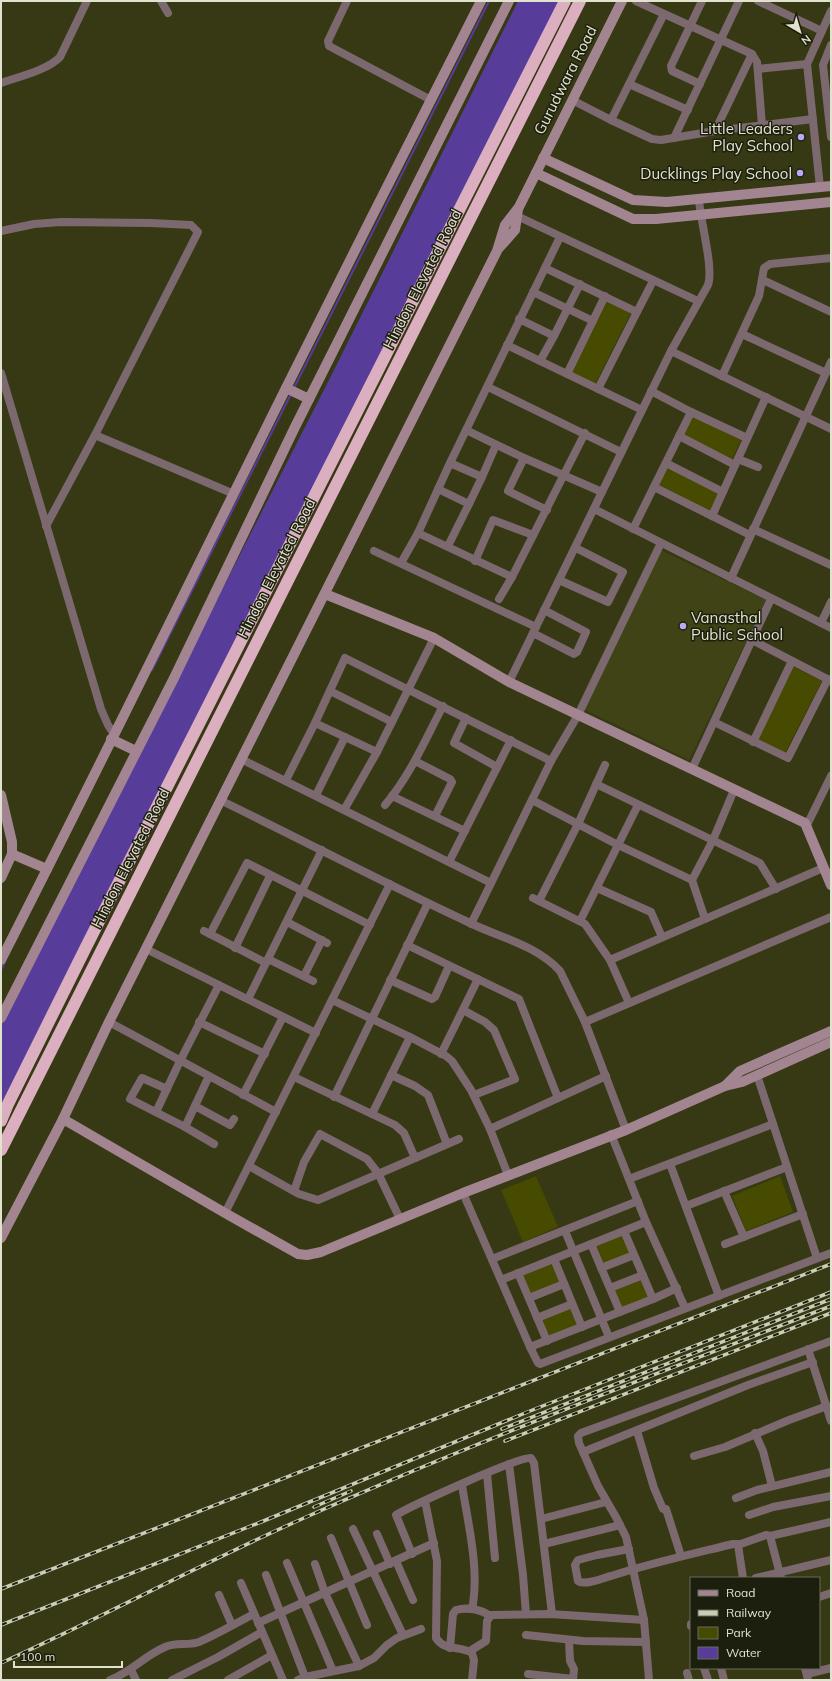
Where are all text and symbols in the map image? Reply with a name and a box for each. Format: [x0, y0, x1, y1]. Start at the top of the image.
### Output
north arrow [780, 12, 820, 52]
street label: Gurudwara Road [529, 22, 601, 138]
text: N [799, 32, 814, 48]
place label: Little Leaders Play School [700, 119, 793, 155]
marker: Little Leaders Play School [796, 132, 806, 142]
place label: Ducklings Play School [640, 164, 792, 183]
marker: Ducklings Play School [795, 168, 805, 178]
street label: Hindon Elevated Road [378, 206, 466, 352]
street label: Hindon Elevated Road [232, 495, 320, 641]
place label: Vanasthal Public School [691, 608, 783, 644]
marker: Vanasthal Public School [678, 621, 688, 631]
street label: Hindon Elevated Road [86, 785, 174, 931]
legend [690, 1577, 820, 1669]
text: Road [726, 1585, 755, 1600]
text: Railway [726, 1605, 772, 1620]
text: Park [726, 1625, 752, 1640]
scale bar [14, 1643, 122, 1669]
text: Water [726, 1645, 762, 1660]
text: 100 m [20, 1649, 55, 1664]

